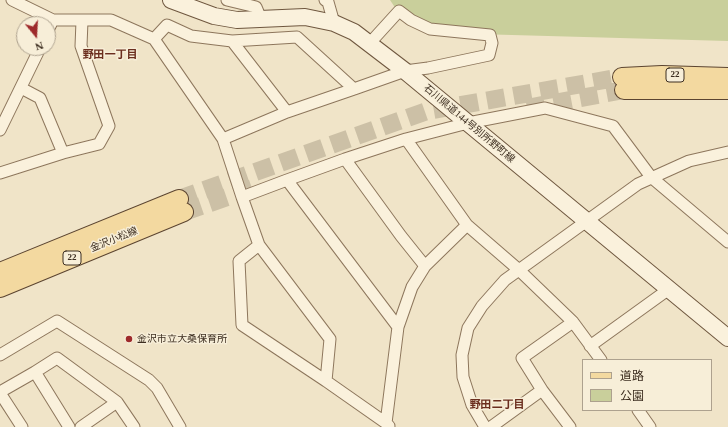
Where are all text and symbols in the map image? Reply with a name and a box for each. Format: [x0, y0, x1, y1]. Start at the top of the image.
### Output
north arrow [16, 16, 56, 56]
text: N [34, 40, 45, 53]
district label: 野田一丁目 [83, 48, 137, 62]
road number: 22 [666, 68, 684, 82]
street label: 石川県道144号別所野町線 [421, 82, 517, 166]
street label: 金沢小松線 [89, 225, 139, 255]
road number: 22 [63, 251, 81, 265]
place label: 金沢市立大桑保育所 [137, 333, 227, 345]
marker: 金沢市立大桑保育所 [124, 334, 134, 344]
legend [582, 359, 712, 411]
text: 道路 [620, 369, 644, 383]
text: 公園 [620, 389, 644, 403]
district label: 野田二丁目 [470, 398, 524, 412]

